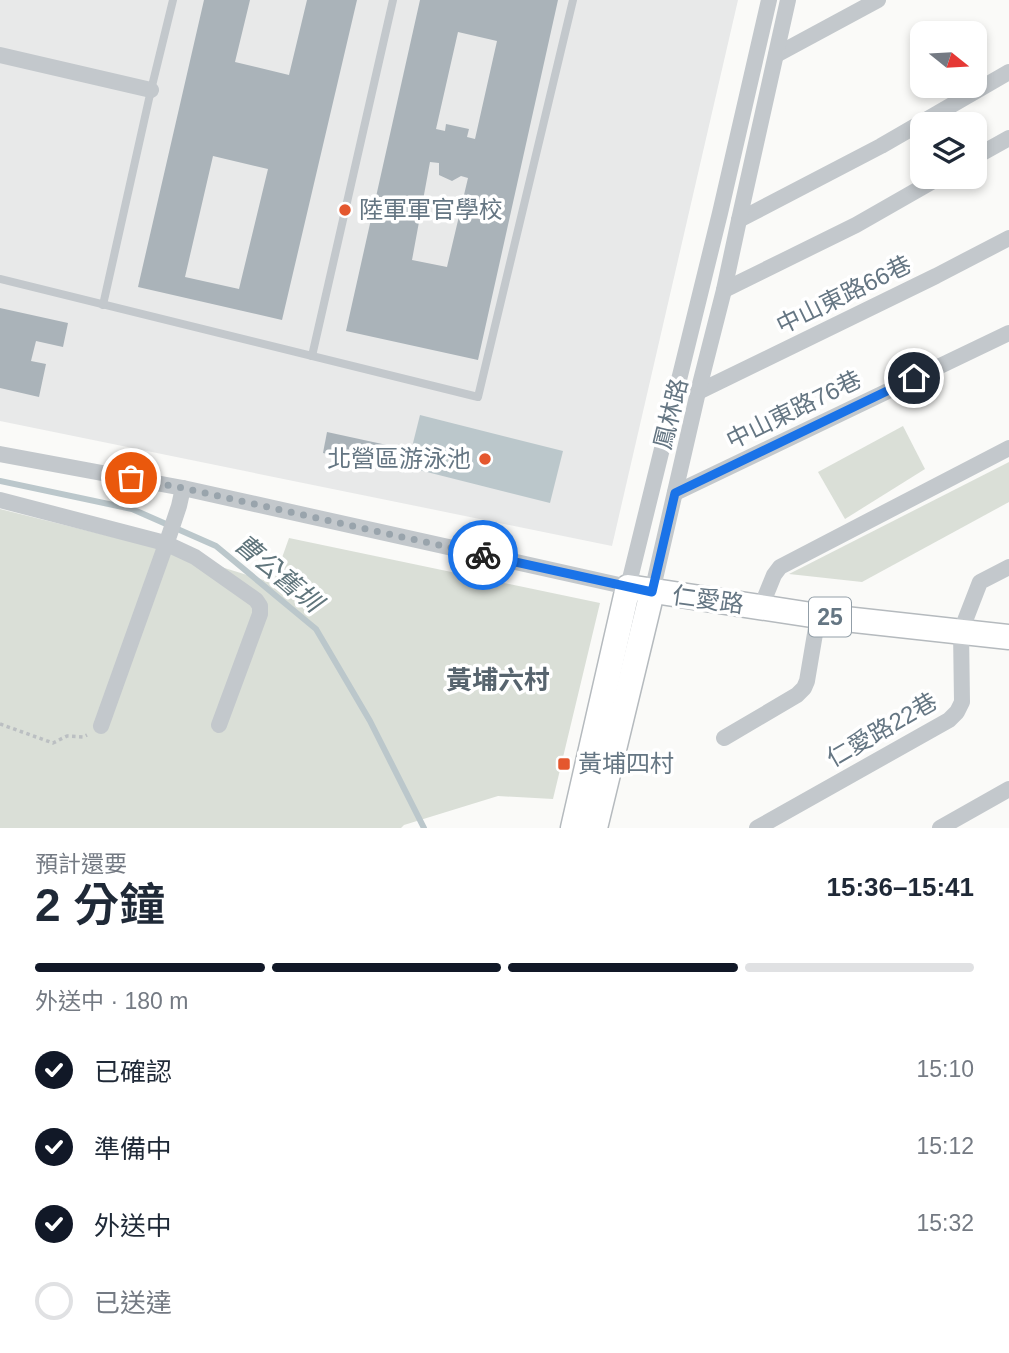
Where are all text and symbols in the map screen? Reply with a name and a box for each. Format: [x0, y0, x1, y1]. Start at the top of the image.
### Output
north arrow [910, 21, 987, 98]
map controls [910, 21, 987, 189]
button: layers [910, 112, 987, 189]
place label: 陸軍軍官學校 [359, 196, 503, 223]
marker: 陸軍軍官學校 [337, 202, 353, 218]
street label: 中山東路66巷 [772, 250, 916, 339]
pin [884, 348, 944, 408]
icon: home [895, 359, 933, 397]
street label: 中山東路76巷 [722, 365, 866, 454]
street label: 鳳林路 [649, 376, 692, 452]
place label: 北營區游泳池 [327, 445, 471, 472]
pin [101, 448, 161, 508]
marker: 北營區游泳池 [477, 451, 493, 467]
icon: bag [112, 459, 150, 497]
courier [448, 520, 518, 590]
water label: 曹公舊圳 [229, 528, 331, 620]
icon: bike [464, 536, 502, 574]
street label: 仁愛路 [671, 581, 746, 618]
road number: 25 [809, 597, 851, 636]
district label: 黃埔六村 [446, 665, 550, 695]
street label: 仁愛路22巷 [822, 687, 942, 772]
place label: 黃埔四村 [578, 750, 674, 777]
marker: 黃埔四村 [556, 756, 572, 772]
text: 預計還要 [35, 851, 127, 877]
text: 15:36–15:41 [827, 872, 974, 902]
text: 2 分鐘 [35, 879, 165, 931]
text: 外送中 · 180 m [35, 988, 188, 1014]
icon: check [35, 1051, 73, 1089]
text: 15:10 [916, 1056, 974, 1082]
text: 已確認 [94, 1057, 172, 1087]
icon: check [35, 1128, 73, 1166]
text: 15:12 [916, 1133, 974, 1159]
text: 準備中 [94, 1134, 172, 1164]
icon: check [35, 1205, 73, 1243]
text: 15:32 [916, 1210, 974, 1236]
text: 外送中 [94, 1211, 172, 1241]
text: 已送達 [94, 1288, 172, 1318]

